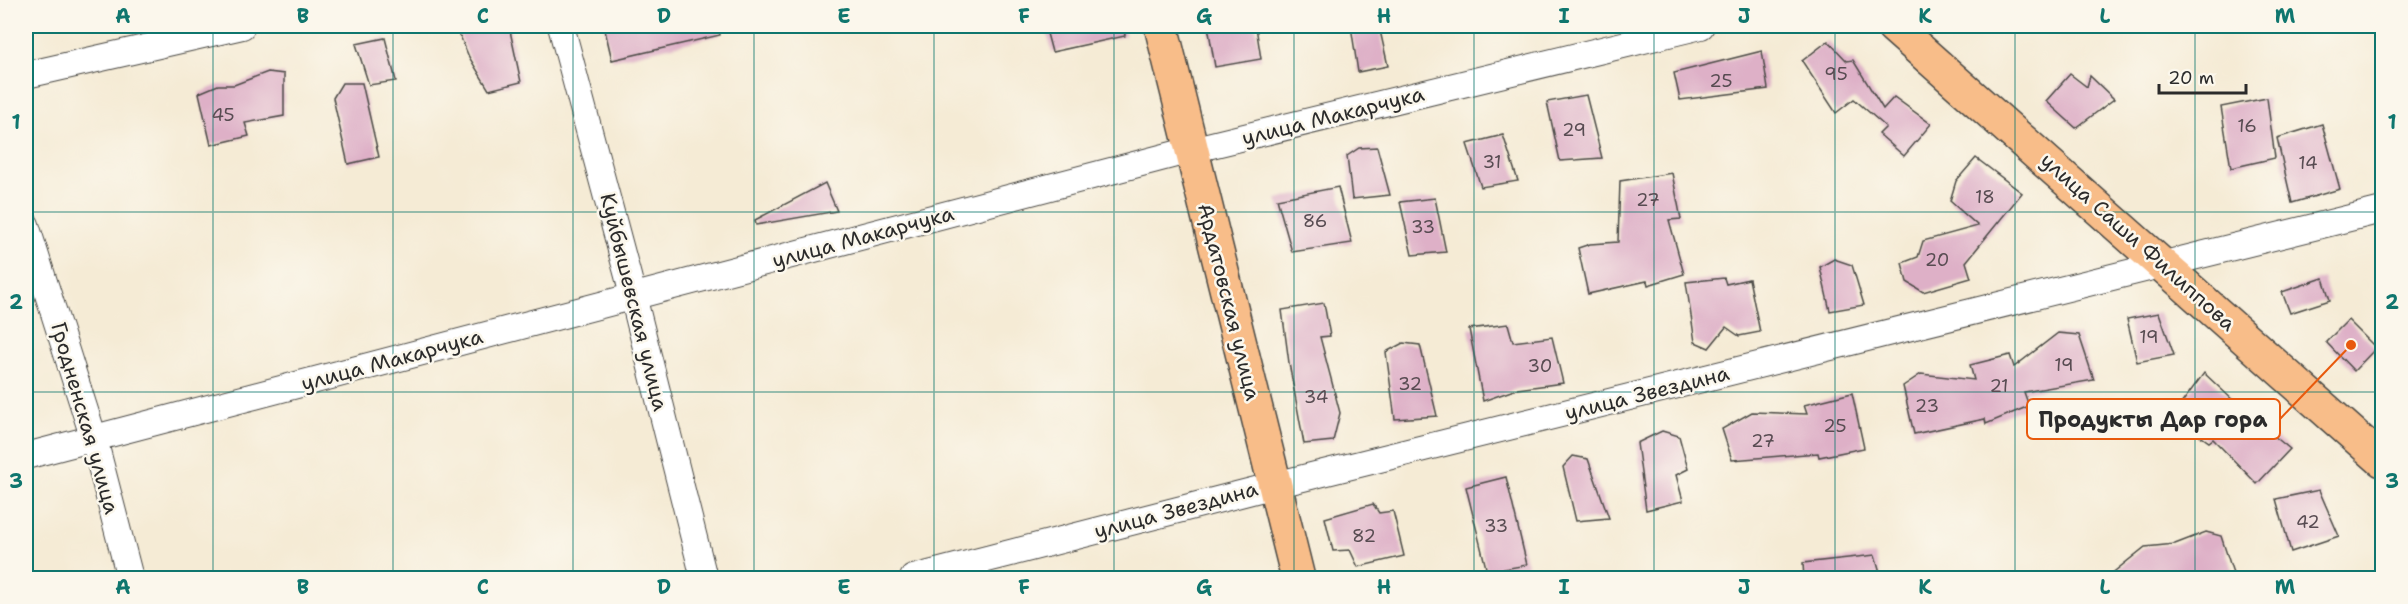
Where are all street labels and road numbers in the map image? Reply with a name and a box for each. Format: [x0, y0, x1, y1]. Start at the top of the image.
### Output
street label: улица Макарчука [1239, 80, 1427, 152]
street label: улица Саши Филиппова [2034, 147, 2242, 337]
street label: Куйбышевская улица [593, 190, 675, 414]
street label: улица Макарчука [769, 199, 957, 275]
street label: Ардатовская улица [1191, 201, 1267, 403]
street label: Гродненская улица [44, 319, 126, 517]
street label: улица Макарчука [298, 322, 486, 398]
street label: улица Звездина [1562, 359, 1732, 427]
street label: улица Звездина [1091, 475, 1261, 545]

